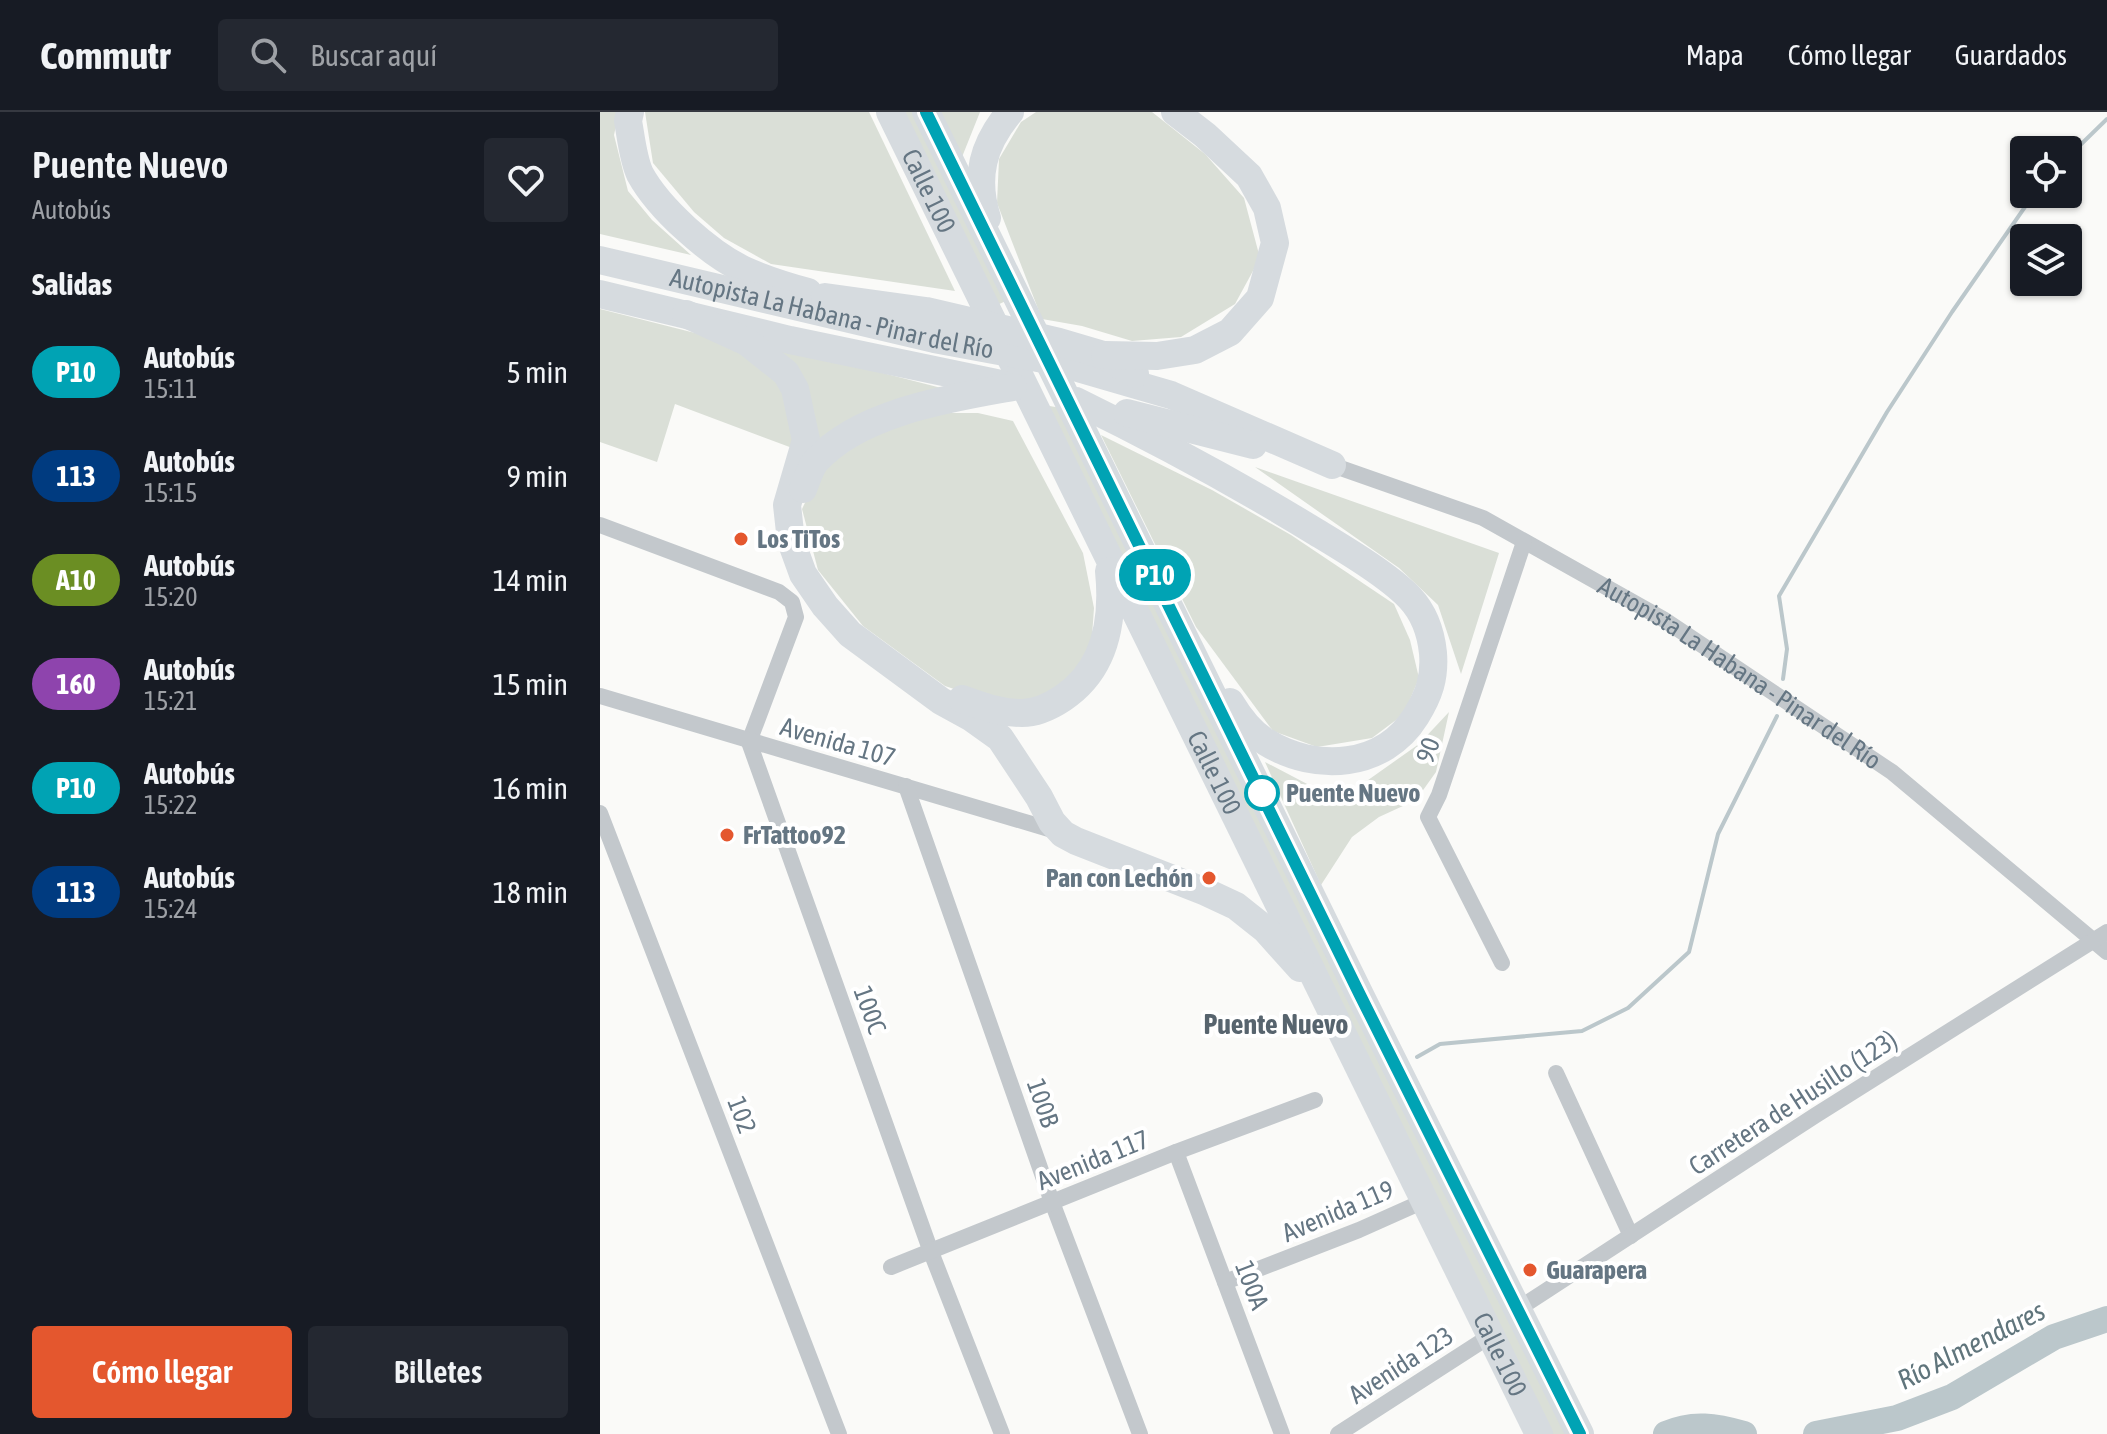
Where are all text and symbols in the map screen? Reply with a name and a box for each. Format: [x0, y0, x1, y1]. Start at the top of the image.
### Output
search box [218, 19, 778, 91]
icon: search [246, 33, 290, 77]
text: Commutr [40, 34, 170, 77]
text: Buscar aquí [310, 38, 437, 72]
text: Mapa [1686, 39, 1744, 71]
text: Cómo llegar [1788, 39, 1911, 71]
text: Guardados [1955, 39, 2067, 71]
map controls [2010, 136, 2082, 296]
button: locate [2010, 136, 2082, 208]
button: heart [484, 138, 568, 222]
text: Puente Nuevo [32, 143, 228, 186]
street label: Calle 100 [896, 144, 962, 238]
text: Autobús [32, 195, 111, 225]
button: layers [2010, 224, 2082, 296]
street label: Autopista La Habana - Pinar del Río [667, 262, 996, 365]
text: Salidas [32, 267, 112, 301]
text: Autobús [144, 340, 235, 374]
text: 5 min [507, 355, 568, 389]
text: P10 [56, 356, 96, 388]
text: 15:11 [144, 374, 198, 404]
text: Autobús [144, 444, 235, 478]
text: 9 min [507, 459, 568, 493]
text: 113 [56, 460, 96, 492]
text: 15:15 [144, 478, 198, 508]
place label: Los TiTos [757, 524, 840, 554]
marker: Los TiTos [732, 530, 750, 548]
text: Autobús [144, 548, 235, 582]
line badge: P10 [1109, 549, 1201, 601]
text: P10 [1135, 559, 1175, 591]
text: 14 min [493, 563, 568, 597]
text: A10 [56, 564, 96, 596]
street label: Autopista La Habana - Pinar del Río [1593, 571, 1887, 775]
text: 15:20 [144, 582, 198, 612]
text: Autobús [144, 652, 235, 686]
text: 15 min [493, 667, 568, 701]
text: 160 [56, 668, 96, 700]
text: 15:21 [144, 686, 198, 716]
street label: Avenida 107 [777, 711, 899, 773]
street label: Calle 100 [1181, 726, 1248, 819]
street label: 90 [1410, 734, 1446, 766]
text: Autobús [144, 756, 235, 790]
text: 16 min [493, 771, 568, 805]
text: P10 [56, 772, 96, 804]
marker: Puente Nuevo [1245, 776, 1279, 810]
place label: Puente Nuevo [1286, 778, 1420, 808]
text: 15:22 [144, 790, 198, 820]
place label: FrTattoo92 [743, 820, 846, 850]
marker: FrTattoo92 [718, 826, 736, 844]
text: Autobús [144, 860, 235, 894]
place label: Pan con Lechón [1046, 863, 1193, 893]
marker: Pan con Lechón [1200, 869, 1218, 887]
text: 18 min [493, 875, 568, 909]
text: 113 [56, 876, 96, 908]
text: 15:24 [144, 894, 198, 924]
street label: 100C [848, 982, 892, 1038]
district label: Puente Nuevo [1204, 1008, 1348, 1040]
street label: Carretera de Husillo (123) [1683, 1025, 1903, 1181]
street label: 100B [1021, 1075, 1065, 1132]
street label: 102 [721, 1093, 763, 1137]
street label: Avenida 117 [1033, 1124, 1153, 1196]
street label: Avenida 119 [1278, 1174, 1398, 1248]
place label: Guarapera [1546, 1255, 1647, 1285]
street label: 100A [1229, 1257, 1275, 1314]
marker: Guarapera [1521, 1261, 1539, 1279]
water label: Río Almendares [1892, 1294, 2050, 1396]
street label: Calle 100 [1467, 1308, 1533, 1401]
street label: Avenida 123 [1343, 1320, 1459, 1410]
button: Cómo llegar [32, 1326, 292, 1418]
button: Billetes [308, 1326, 568, 1418]

